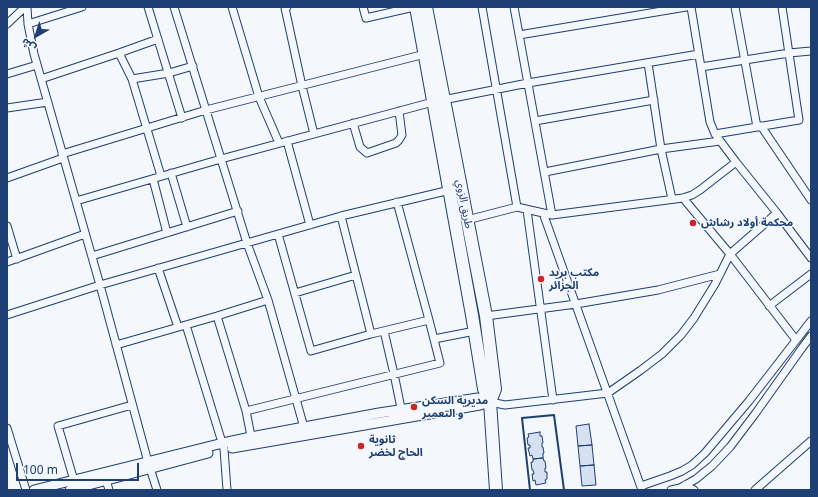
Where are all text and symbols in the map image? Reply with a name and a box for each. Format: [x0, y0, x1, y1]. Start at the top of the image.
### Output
north arrow [16, 16, 56, 56]
text: ش [18, 35, 39, 56]
street label: طريق الزوي [453, 178, 475, 230]
place label: محكمة أولاد رشاش [701, 216, 793, 230]
marker: محكمة أولاد رشاش [688, 218, 698, 228]
place label: مكتب بريد الجزائر [549, 266, 599, 292]
marker: مكتب بريد الجزائر [536, 274, 546, 284]
place label: مديرية السكن و التعمير [422, 394, 488, 420]
marker: مديرية السكن و التعمير [409, 402, 419, 412]
place label: ثانوية الحاج لخضر [369, 433, 423, 459]
marker: ثانوية الحاج لخضر [356, 441, 366, 451]
scale bar [18, 455, 141, 481]
text: 100 m [23, 461, 58, 478]

